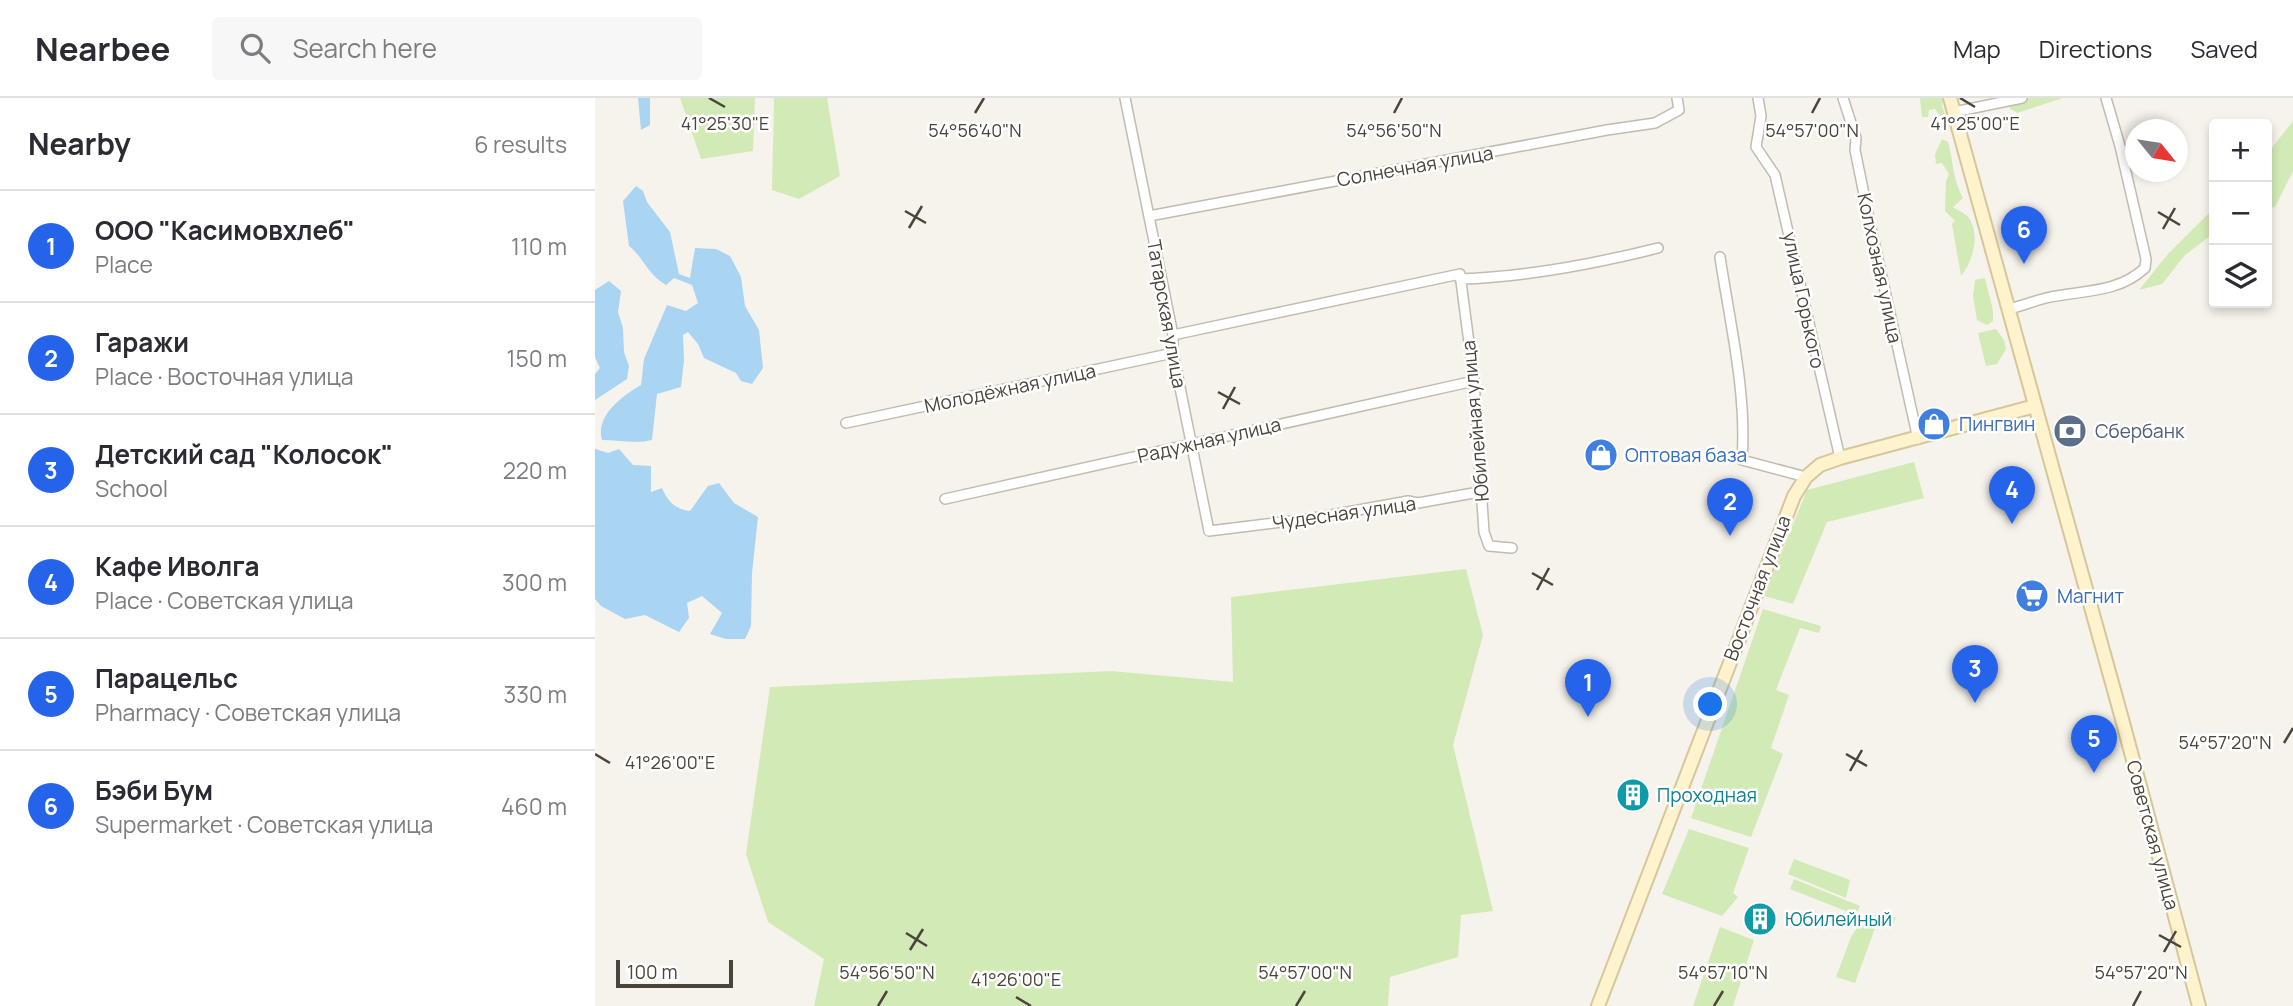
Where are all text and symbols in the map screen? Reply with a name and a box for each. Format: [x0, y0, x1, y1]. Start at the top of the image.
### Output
search box [212, 17, 702, 80]
text: Nearbee [35, 26, 170, 71]
icon: search [236, 29, 274, 67]
text: Search here [292, 30, 437, 66]
text: Map [1953, 32, 2001, 65]
text: Directions [2039, 32, 2152, 65]
text: Saved [2190, 32, 2258, 65]
text: 41°25'30"E [681, 111, 769, 135]
text: 41°25'00"E [1930, 111, 2020, 135]
text: 54°56'40"N [928, 118, 1022, 142]
text: 54°56'50"N [1346, 118, 1442, 142]
text: 54°57'00"N [1765, 118, 1859, 142]
north arrow [2125, 119, 2188, 182]
map controls [2209, 119, 2272, 308]
button: + [2209, 119, 2272, 182]
text: Nearby [28, 123, 131, 164]
text: 6 results [474, 128, 567, 160]
street label: Солнечная улица [1335, 139, 1495, 193]
button: − [2209, 182, 2272, 245]
street label: Колхозная улица [1851, 191, 1909, 345]
pin: 6 [2001, 206, 2047, 264]
text: ООО "Касимовхлеб" [95, 212, 355, 248]
street label: улица Горького [1777, 229, 1831, 371]
text: 1 [46, 230, 56, 262]
text: 110 m [511, 230, 567, 262]
street label: Татарская улица [1141, 238, 1193, 390]
button: layers [2209, 245, 2272, 308]
text: Place [95, 248, 153, 280]
text: Гаражи [95, 324, 189, 360]
street label: Юбилейная улица [1455, 339, 1495, 503]
text: 2 [44, 342, 58, 374]
text: 150 m [507, 342, 567, 374]
street label: Молодёжная улица [922, 357, 1098, 419]
text: Place · Восточная улица [95, 360, 354, 392]
shop icon: Пингвин [1915, 405, 1953, 443]
street label: Радужная улица [1135, 411, 1283, 469]
place label: Пингвин [1959, 411, 2035, 437]
bank icon: Сбербанк [2051, 412, 2089, 450]
place label: Сбербанк [2095, 418, 2185, 444]
text: Детский сад "Колосок" [95, 436, 393, 472]
shop icon: Оптовая база [1582, 436, 1620, 474]
place label: Оптовая база [1625, 442, 1747, 468]
text: 3 [44, 454, 58, 486]
text: 220 m [503, 454, 567, 486]
pin: 4 [1989, 466, 2035, 524]
text: School [95, 472, 168, 504]
pin: 2 [1707, 478, 1753, 536]
street label: Чудесная улица [1271, 490, 1417, 536]
street label: Восточная улица [1717, 511, 1797, 665]
text: Кафе Иволга [95, 548, 259, 584]
text: 4 [44, 566, 58, 598]
text: 300 m [502, 566, 567, 598]
supermarket icon: Магнит [2013, 577, 2051, 615]
place label: Магнит [2057, 583, 2124, 609]
text: Place · Советская улица [95, 584, 354, 616]
pin: 3 [1952, 645, 1998, 703]
pin: 1 [1565, 659, 1611, 717]
text: Парацельс [95, 660, 238, 696]
text: 5 [44, 678, 58, 710]
text: 330 m [503, 678, 567, 710]
your location [1693, 687, 1727, 721]
text: Pharmacy · Советская улица [95, 696, 401, 728]
pin: 5 [2071, 715, 2117, 773]
text: 54°57'20"N [2179, 730, 2272, 754]
text: 41°26'00"E [625, 750, 715, 774]
street label: Советская улица [2121, 757, 2185, 913]
text: Бэби Бум [95, 772, 213, 808]
building icon: Проходная [1614, 776, 1652, 814]
place label: Проходная [1657, 782, 1757, 808]
text: 6 [44, 790, 58, 822]
text: 460 m [501, 790, 567, 822]
text: Supermarket · Советская улица [95, 808, 433, 840]
building icon: Юбилейный [1741, 900, 1779, 938]
place label: Юбилейный [1785, 906, 1892, 932]
scale bar [616, 957, 733, 989]
text: 100 m [627, 959, 678, 985]
text: 54°56'50"N [839, 960, 935, 984]
text: 54°57'00"N [1258, 960, 1352, 984]
text: 54°57'10"N [1678, 960, 1768, 984]
text: 54°57'20"N [2095, 960, 2188, 984]
text: 41°26'00"E [971, 967, 1061, 991]

